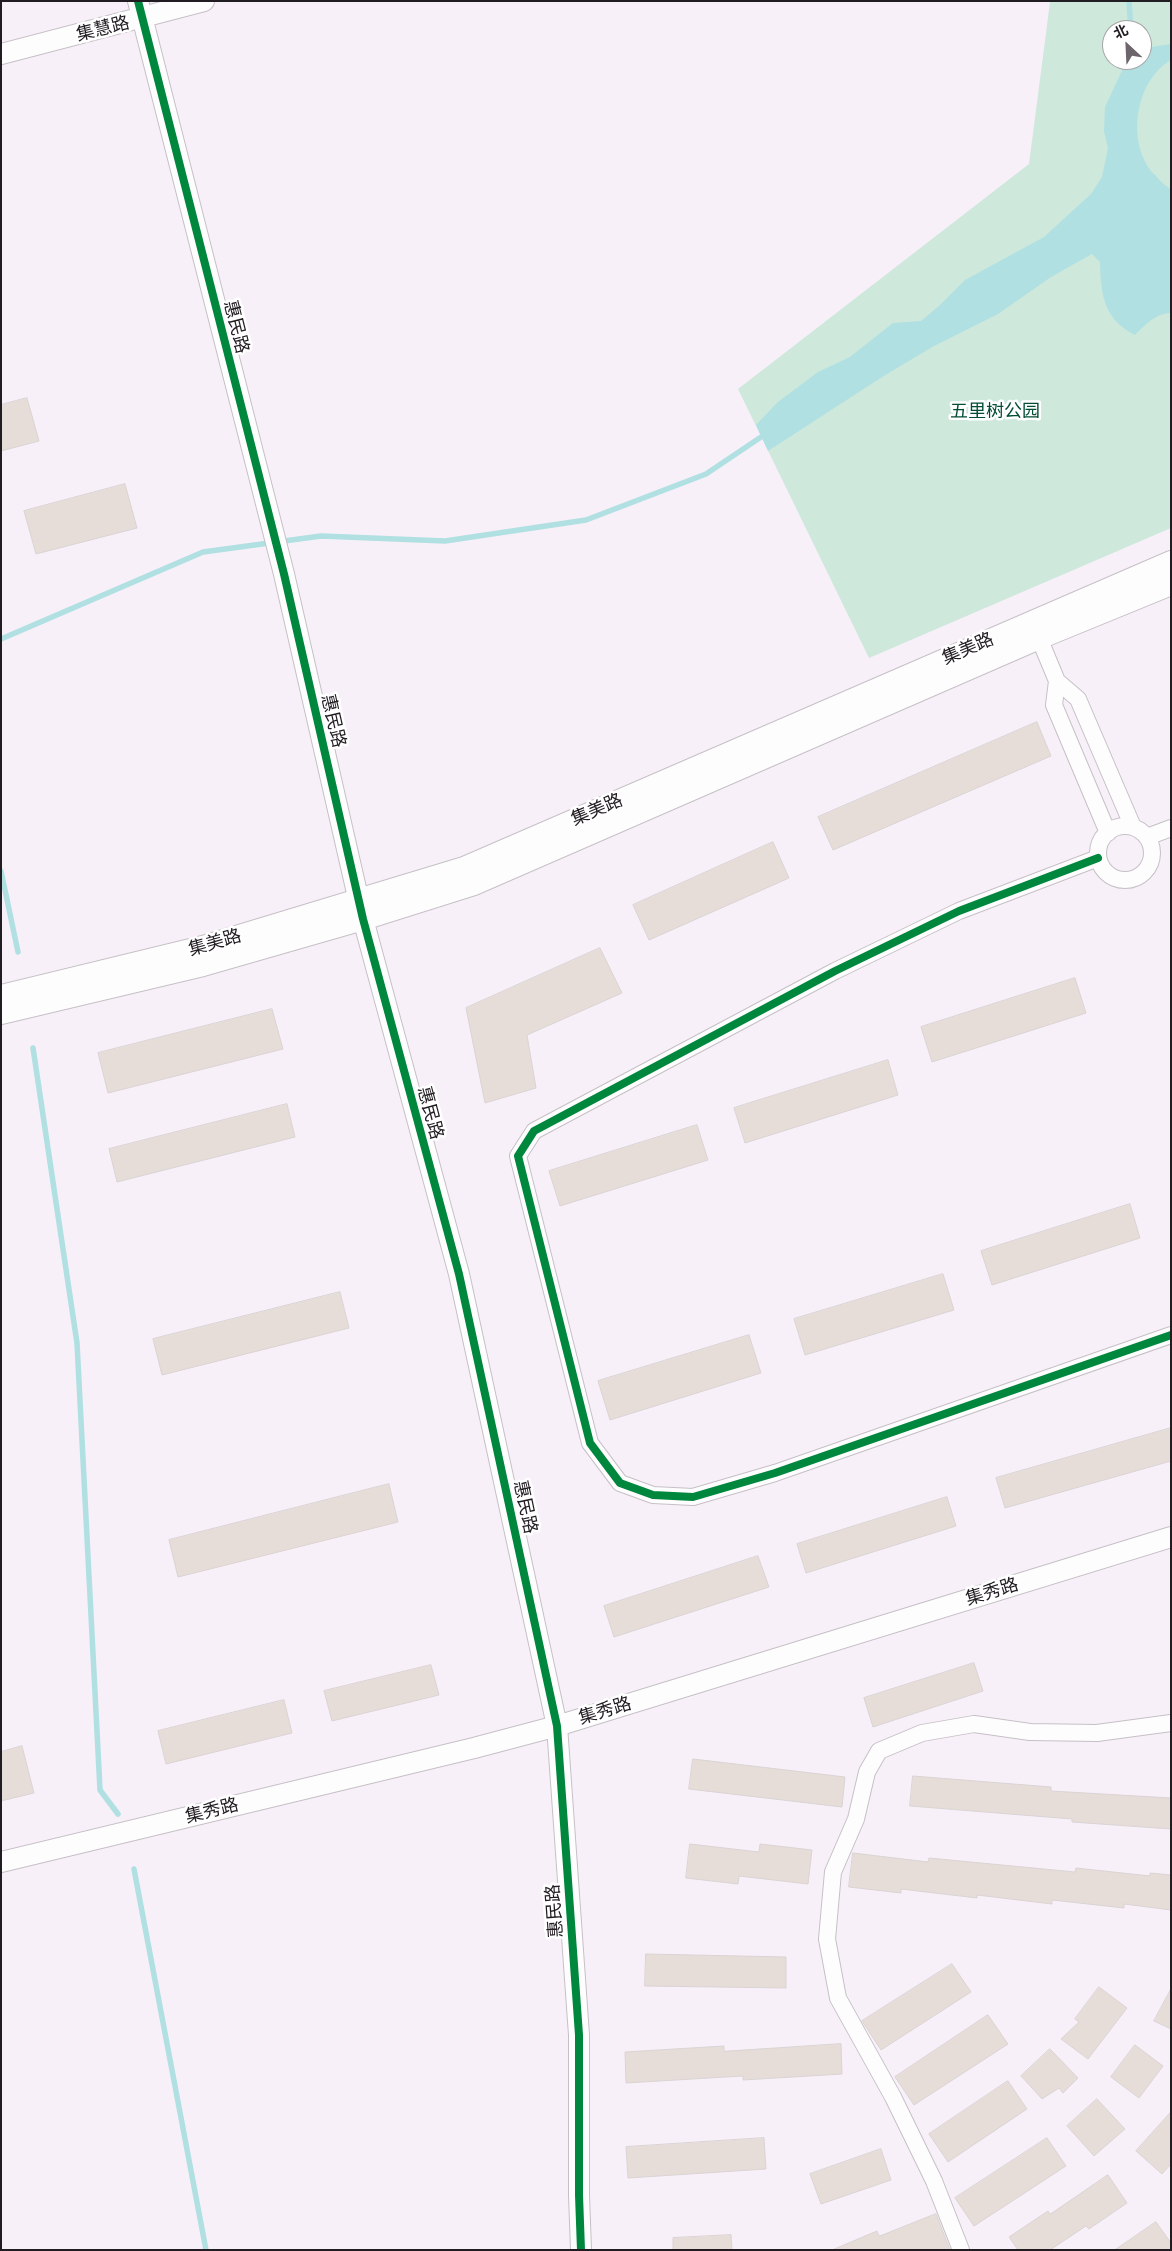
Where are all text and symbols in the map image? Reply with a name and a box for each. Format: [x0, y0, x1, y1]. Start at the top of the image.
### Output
street label: 集慧路 [74, 12, 132, 46]
north arrow [1102, 20, 1152, 70]
text: 北 [1111, 21, 1131, 43]
street label: 惠民路 [219, 298, 253, 356]
park label: 五里树公园 [950, 401, 1040, 423]
street label: 集美路 [939, 629, 997, 669]
street label: 惠民路 [316, 692, 350, 750]
street label: 集美路 [568, 790, 626, 830]
street label: 集美路 [186, 925, 244, 961]
street label: 惠民路 [413, 1084, 447, 1142]
street label: 惠民路 [509, 1478, 541, 1536]
street label: 集秀路 [963, 1574, 1021, 1610]
street label: 集秀路 [576, 1693, 634, 1729]
street label: 集秀路 [183, 1794, 241, 1828]
street label: 惠民路 [542, 1883, 568, 1939]

